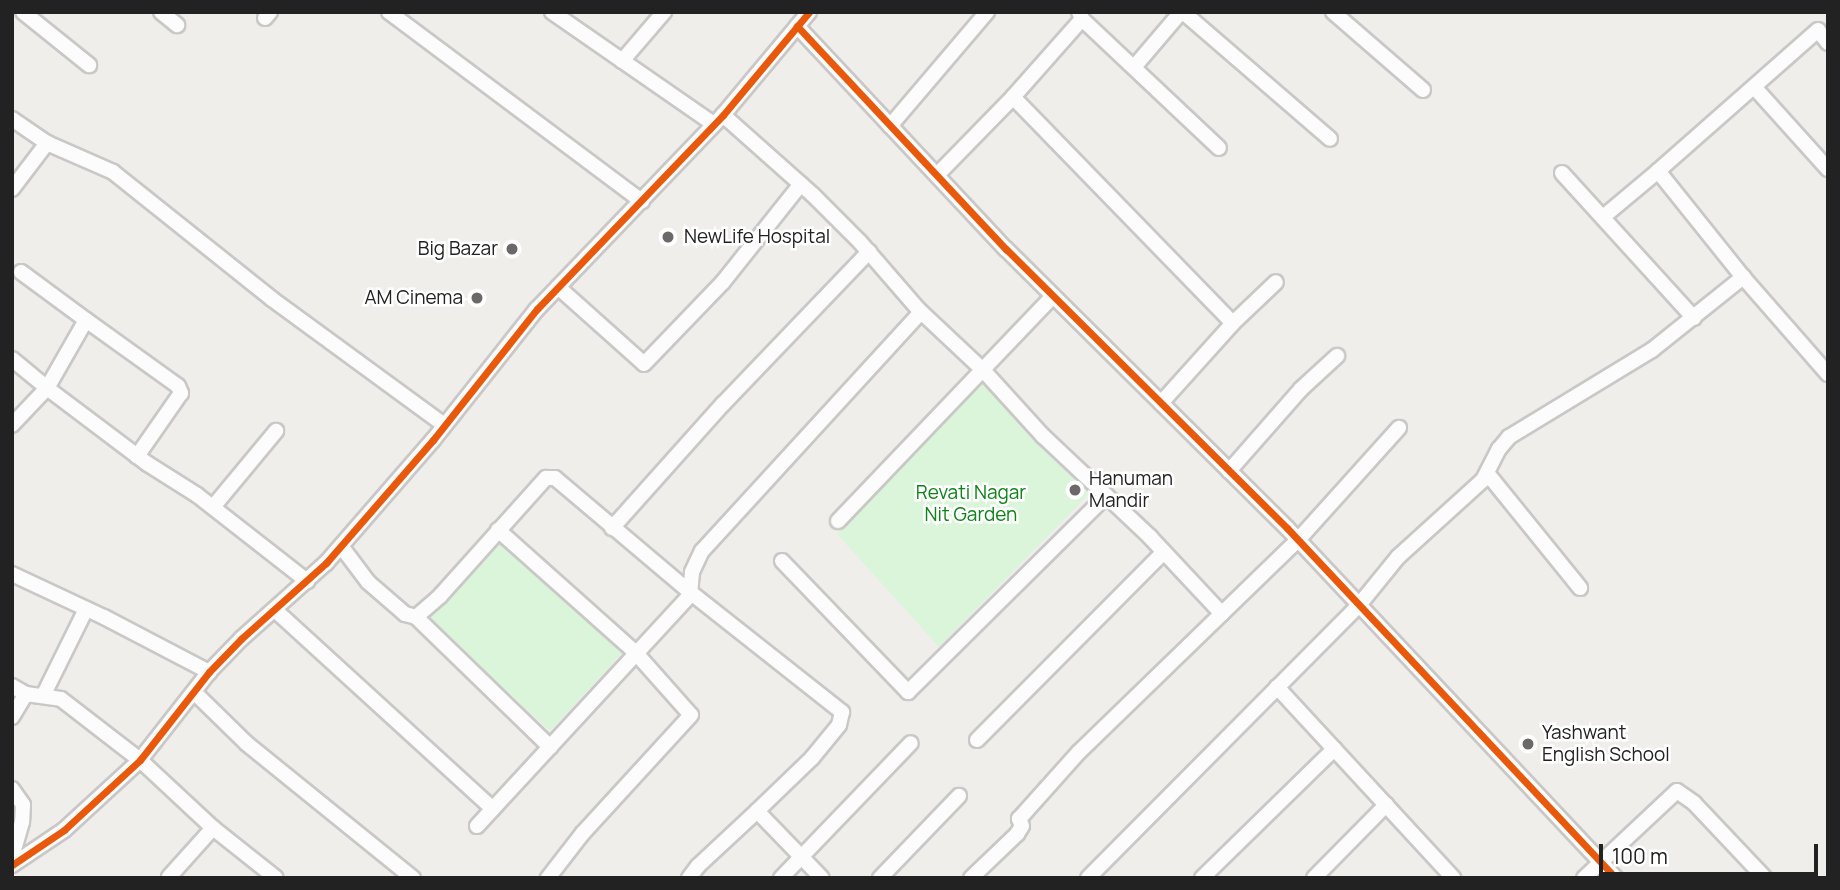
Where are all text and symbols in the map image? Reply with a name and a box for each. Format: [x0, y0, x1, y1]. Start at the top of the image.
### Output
place label: NewLife Hospital [684, 226, 830, 248]
marker: NewLife Hospital [658, 227, 678, 247]
place label: Big Bazar [418, 238, 498, 260]
marker: Big Bazar [504, 241, 520, 257]
place label: AM Cinema [364, 287, 463, 309]
marker: AM Cinema [469, 290, 485, 306]
place label: Hanuman Mandir [1089, 468, 1173, 512]
park label: Revati Nagar Nit Garden [916, 482, 1026, 526]
marker: Hanuman Mandir [1067, 482, 1083, 498]
place label: Yashwant English School [1542, 722, 1670, 766]
marker: Yashwant English School [1520, 736, 1536, 752]
scale bar [1602, 830, 1821, 874]
text: 100 m [1612, 842, 1668, 870]

